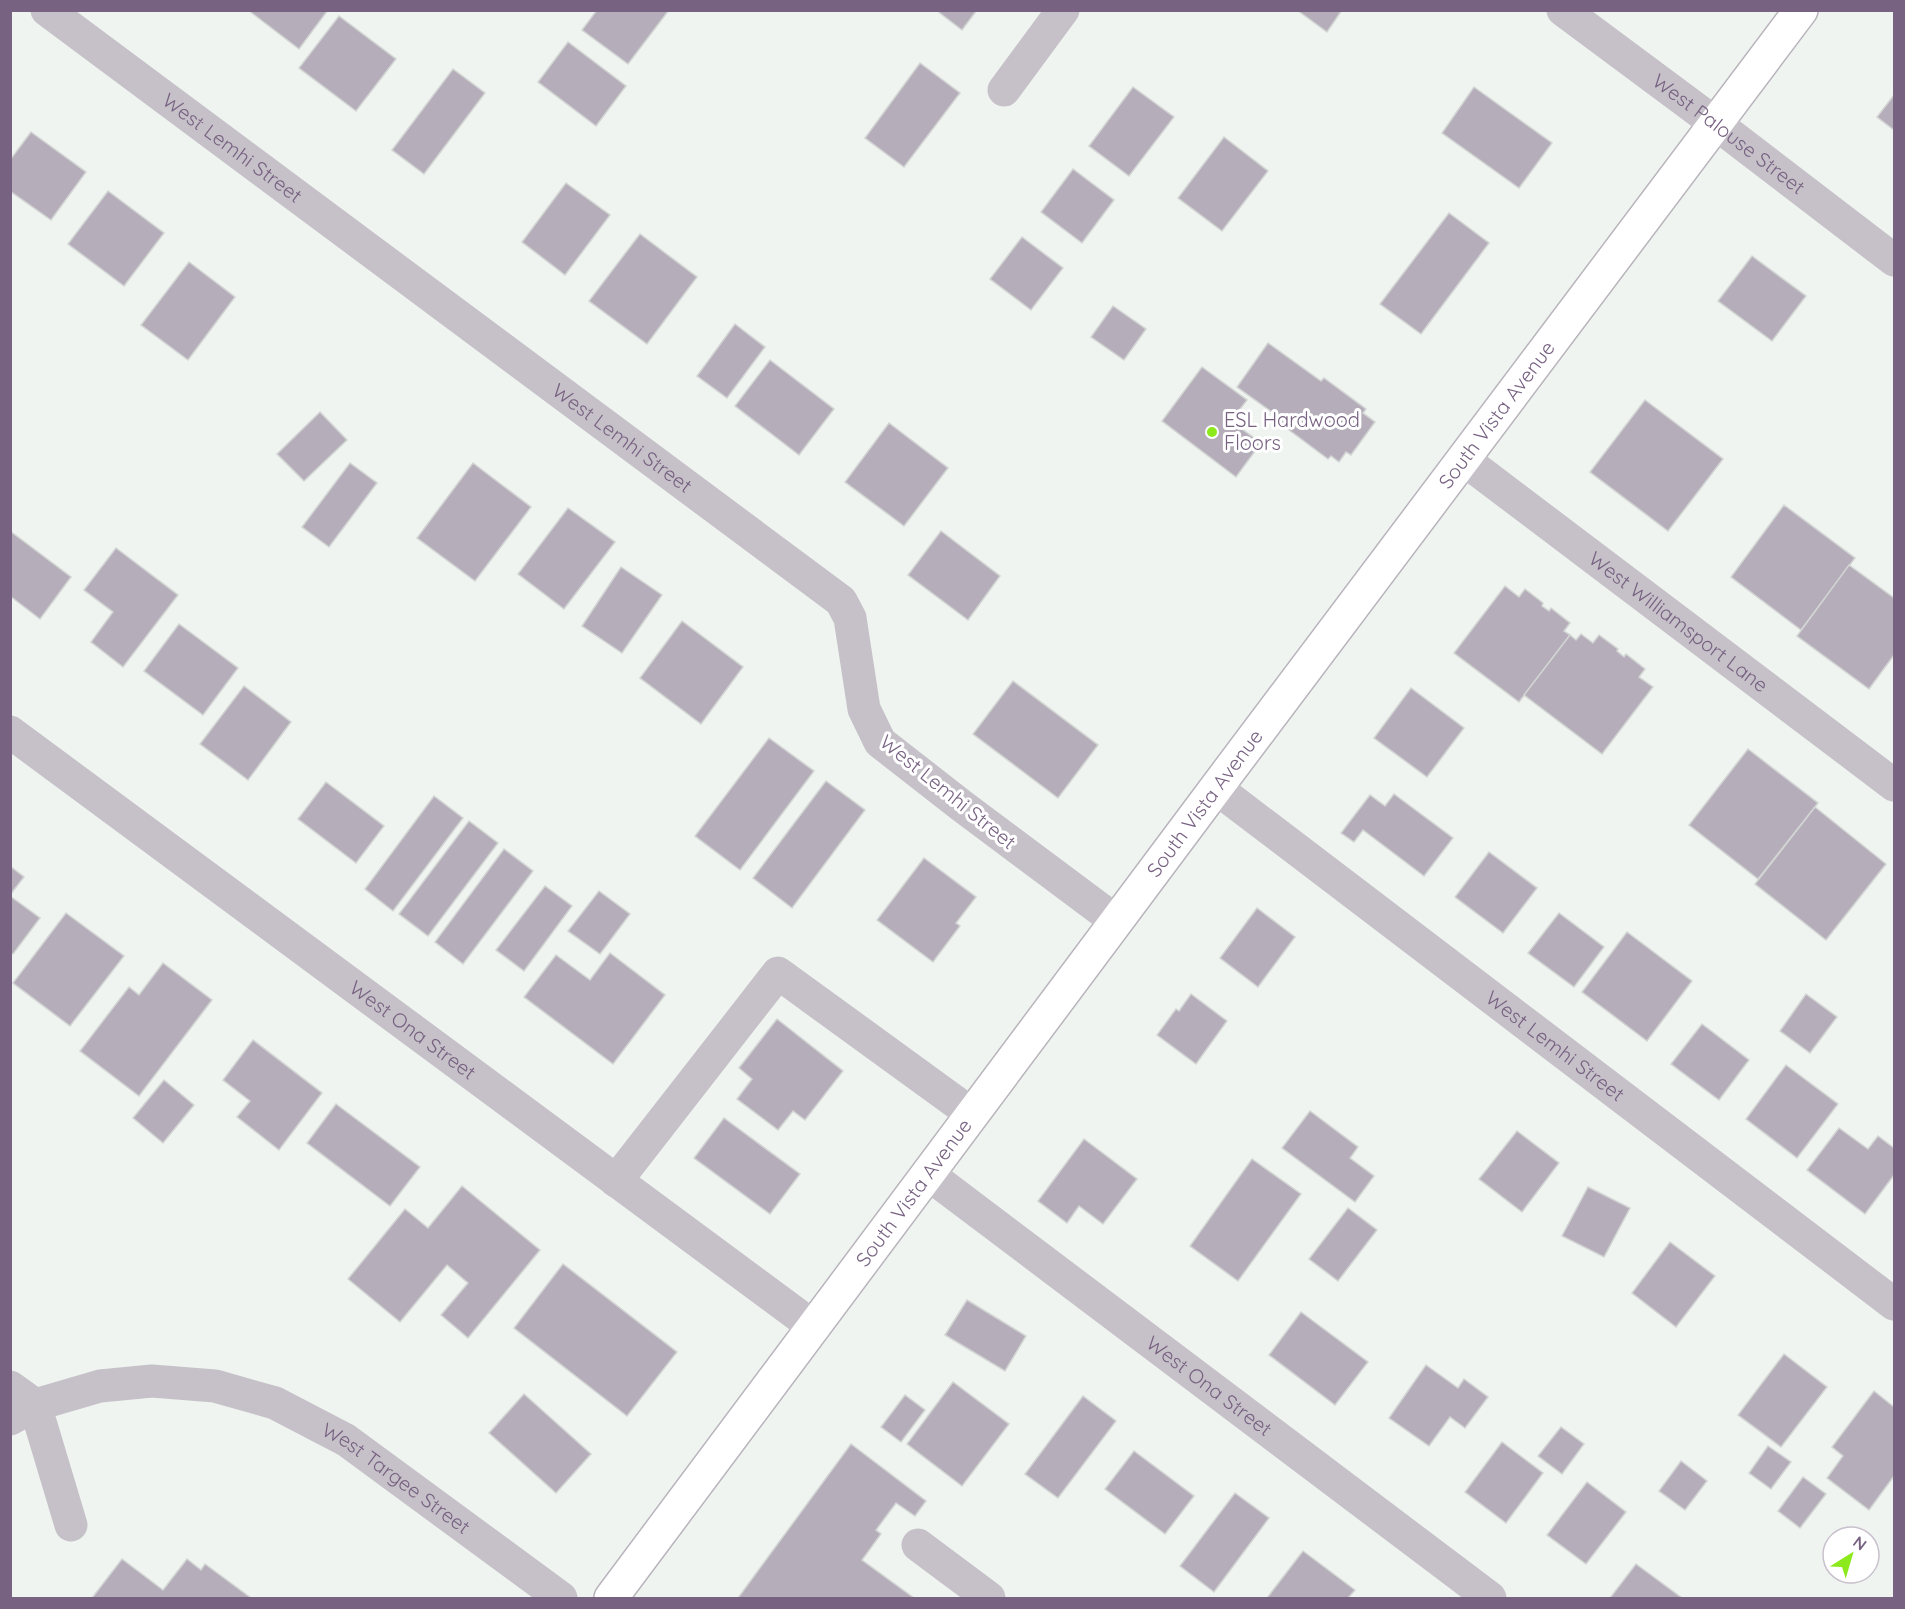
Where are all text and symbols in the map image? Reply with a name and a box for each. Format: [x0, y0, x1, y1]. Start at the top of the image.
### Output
street label: West Palouse Street [1648, 68, 1810, 199]
street label: West Lemhi Street [158, 87, 308, 208]
street label: South Vista Avenue [1433, 336, 1560, 493]
street label: West Lemhi Street [548, 378, 697, 498]
place label: ESL Hardwood Floors [1224, 407, 1360, 455]
marker: ESL Hardwood Floors [1205, 425, 1219, 439]
street label: West Williamsport Lane [1584, 546, 1773, 697]
street label: South Vista Avenue [1141, 724, 1268, 882]
street label: West Lemhi Street [875, 729, 1022, 854]
street label: West Ona Street [345, 975, 481, 1085]
street label: West Lemhi Street [1481, 985, 1630, 1107]
street label: South Vista Avenue [850, 1113, 977, 1271]
street label: West Ona Street [1141, 1330, 1277, 1441]
street label: West Targee Street [318, 1417, 476, 1539]
north arrow [1821, 1525, 1881, 1585]
text: N [1849, 1531, 1871, 1555]

